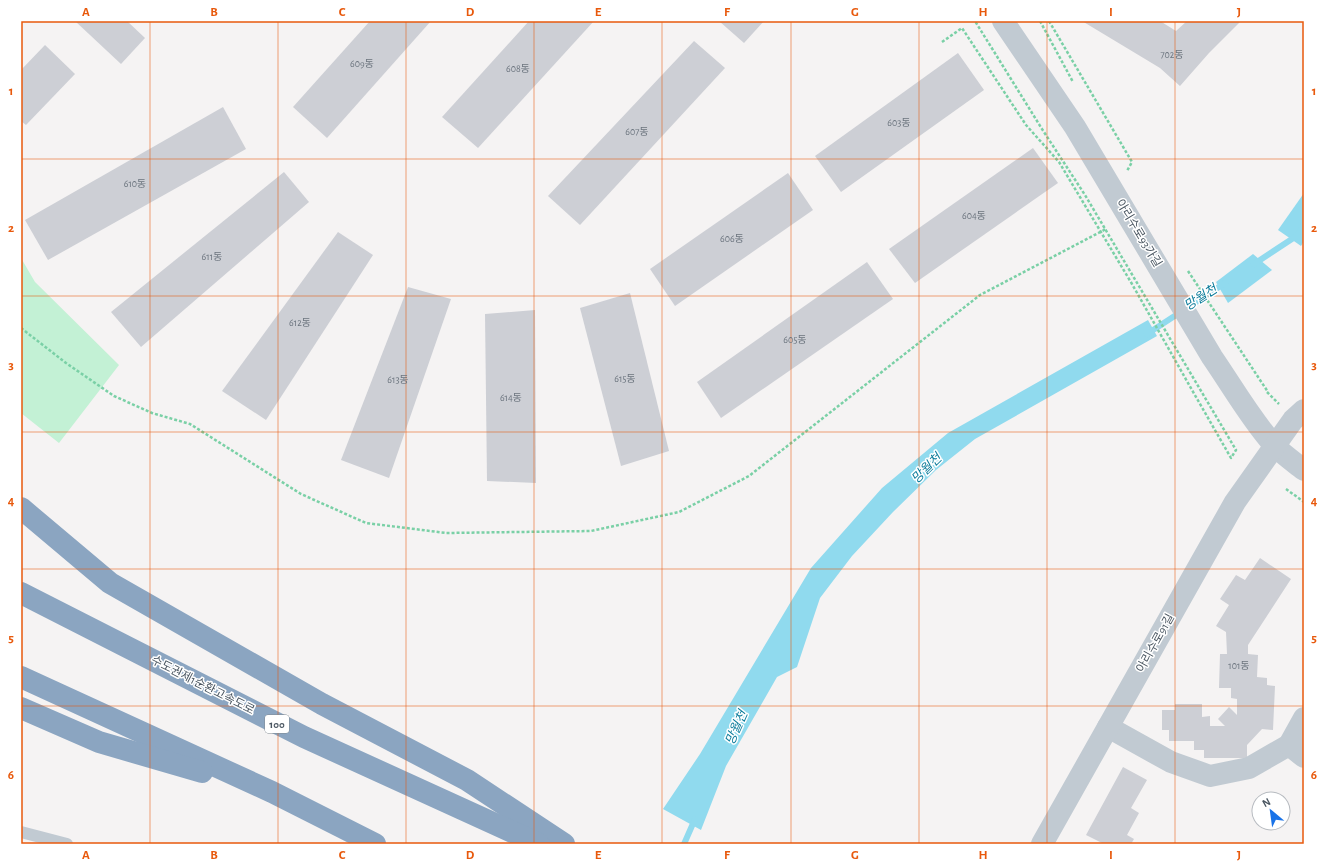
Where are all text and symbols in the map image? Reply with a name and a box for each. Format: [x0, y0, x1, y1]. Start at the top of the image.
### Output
text: A [82, 6, 90, 19]
text: B [210, 6, 218, 19]
text: C [339, 6, 346, 19]
text: D [466, 6, 475, 19]
text: E [595, 6, 602, 19]
text: F [724, 6, 731, 19]
text: G [851, 6, 859, 19]
text: H [978, 6, 988, 19]
text: I [1109, 6, 1113, 19]
text: J [1237, 6, 1241, 19]
house number: 702동 [1160, 50, 1184, 60]
house number: 609동 [350, 59, 374, 69]
house number: 608동 [506, 64, 530, 74]
text: 1 [9, 85, 13, 98]
text: 1 [1312, 85, 1316, 98]
house number: 603동 [887, 118, 911, 128]
house number: 607동 [625, 127, 649, 137]
house number: 610동 [124, 179, 146, 189]
street label: 아리수로93가길 [1114, 197, 1164, 269]
house number: 604동 [962, 211, 986, 221]
text: 2 [8, 222, 14, 235]
text: 2 [1311, 222, 1317, 235]
house number: 606동 [720, 234, 744, 244]
house number: 611동 [202, 252, 222, 262]
water label: 망월천 [1182, 281, 1220, 313]
house number: 612동 [289, 318, 311, 328]
house number: 605동 [783, 335, 807, 345]
text: 3 [8, 359, 14, 372]
text: 3 [1311, 359, 1317, 372]
house number: 615동 [614, 374, 636, 384]
house number: 613동 [387, 375, 409, 385]
house number: 614동 [500, 393, 522, 403]
water label: 망월천 [909, 450, 945, 486]
text: 4 [8, 495, 15, 508]
text: 4 [1311, 495, 1318, 508]
street label: 아리수로91길 [1134, 612, 1176, 674]
text: 5 [8, 632, 14, 645]
text: 5 [1311, 632, 1317, 645]
street label: 수도권제1순환고속도로 [149, 653, 257, 716]
house number: 101동 [1228, 661, 1250, 671]
water label: 망월천 [723, 708, 751, 747]
road number: 100 [265, 715, 289, 733]
text: 6 [8, 769, 14, 782]
text: 6 [1311, 769, 1317, 782]
north arrow [1251, 791, 1291, 831]
text: N [1260, 796, 1272, 809]
text: A [82, 849, 90, 862]
text: B [210, 849, 218, 862]
text: C [339, 849, 346, 862]
text: D [466, 849, 475, 862]
text: E [595, 849, 602, 862]
text: F [724, 849, 731, 862]
text: G [851, 849, 859, 862]
text: H [978, 849, 988, 862]
text: I [1109, 849, 1113, 862]
text: J [1237, 849, 1241, 862]

